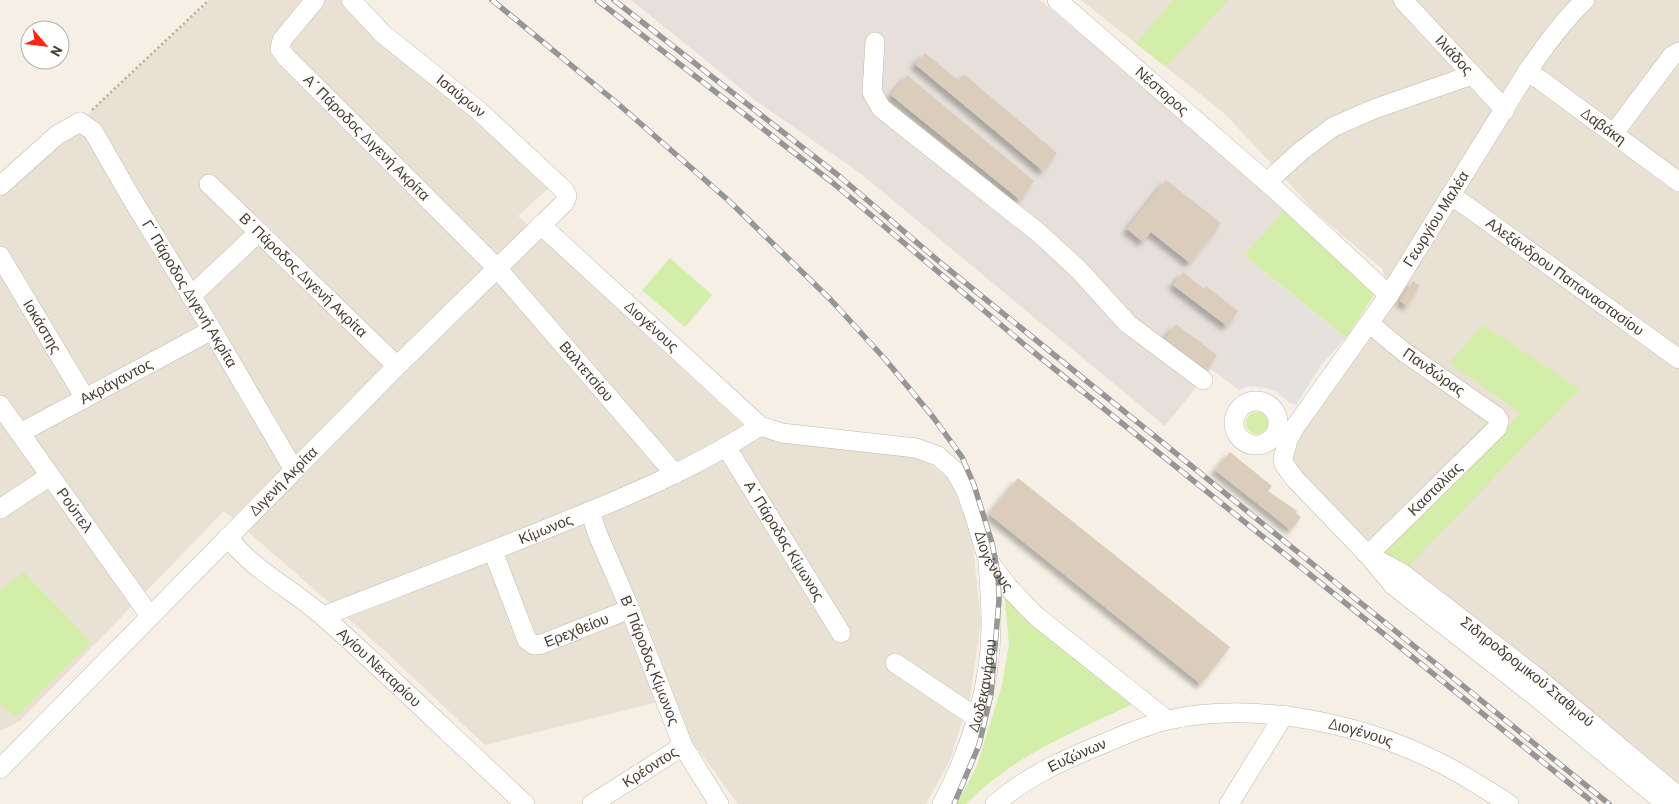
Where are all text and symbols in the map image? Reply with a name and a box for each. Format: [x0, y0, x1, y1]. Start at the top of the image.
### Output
north arrow [20, 20, 70, 70]
street label: Ιλιάδος [1432, 31, 1478, 78]
text: N [47, 43, 67, 59]
street label: Νέστορος [1132, 62, 1193, 118]
street label: Α΄ Πάροδος Διγενή Ακρίτα [300, 70, 434, 204]
street label: Ισαύρων [433, 70, 490, 120]
street label: Δαβάκη [1578, 103, 1630, 148]
street label: Γεωργίου Μαλέα [1398, 167, 1472, 270]
street label: Β΄ Πάροδος Διγενή Ακρίτα [236, 208, 372, 341]
street label: Αλεξάνδρου Παπαναστασίου [1483, 213, 1648, 339]
street label: Γ΄ Πάροδος Διγενή Ακρίτα [139, 216, 242, 371]
street label: Ιοκάστης [20, 296, 66, 356]
street label: Διογένους [622, 296, 683, 355]
street label: Βαλτετσίου [556, 337, 618, 404]
street label: Πανδώρας [1400, 343, 1469, 399]
street label: Ακράγαντος [76, 354, 155, 407]
street label: Διγενή Ακρίτα [245, 442, 321, 519]
street label: Κασταλίας [1403, 458, 1465, 519]
street label: Α΄ Πάροδος Κίμωνος [741, 477, 829, 604]
street label: Ρούπελ [54, 484, 98, 536]
street label: Κίμωνος [516, 509, 575, 547]
street label: Διογένους [972, 528, 1018, 594]
street label: Β΄ Πάροδος Κίμωνος [617, 592, 684, 727]
street label: Ερεχθείου [541, 608, 611, 650]
street label: Σιδηροδρομικού Σταθμού [1458, 612, 1598, 730]
street label: Αγίου Νεκταρίου [334, 623, 425, 710]
street label: Δωδεκανήσου [963, 639, 999, 734]
street label: Διογένους [1327, 714, 1396, 750]
street label: Ευζώνων [1044, 733, 1109, 775]
street label: Κρέοντος [619, 742, 681, 790]

